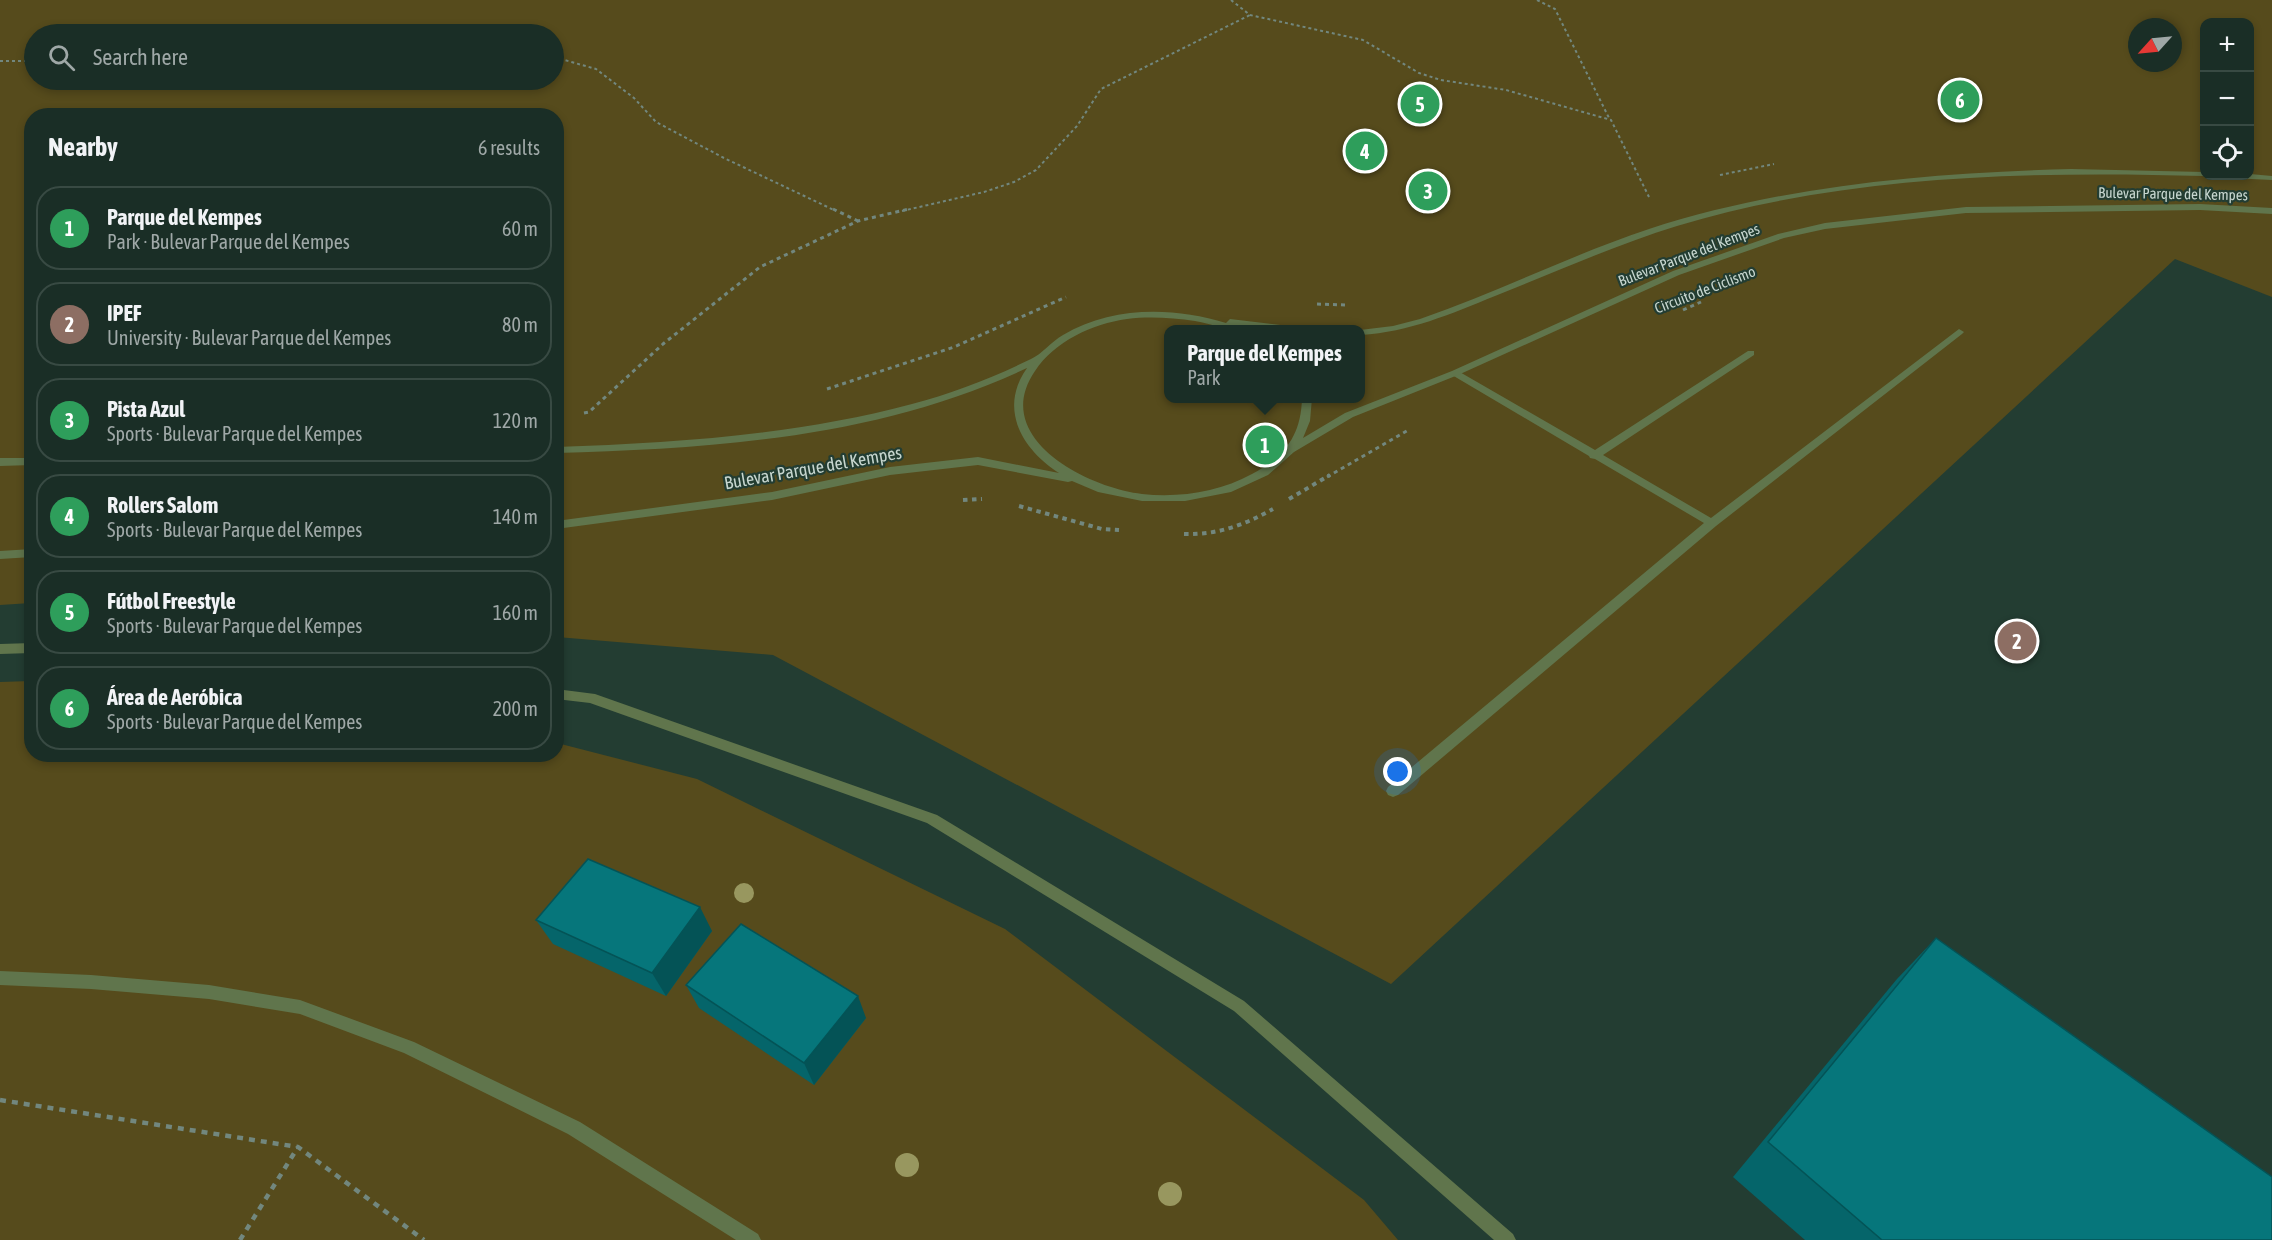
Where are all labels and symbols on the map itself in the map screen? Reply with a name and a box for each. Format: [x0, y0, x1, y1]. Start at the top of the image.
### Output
north arrow [2128, 18, 2182, 72]
pin: 6 [1940, 78, 1980, 122]
pin: 5 [1400, 82, 1440, 126]
pin: 4 [1346, 128, 1384, 174]
pin: 3 [1408, 168, 1448, 213]
street label: Bulevar Parque del Kempes [2098, 184, 2248, 203]
street label: Bulevar Parque del Kempes [1616, 220, 1762, 289]
street label: Circuito de Ciclismo [1652, 263, 1758, 317]
pin: 1 [1246, 422, 1284, 468]
street label: Bulevar Parque del Kempes [723, 442, 903, 493]
pin: 2 [1998, 618, 2036, 664]
your location [1383, 757, 1412, 786]

